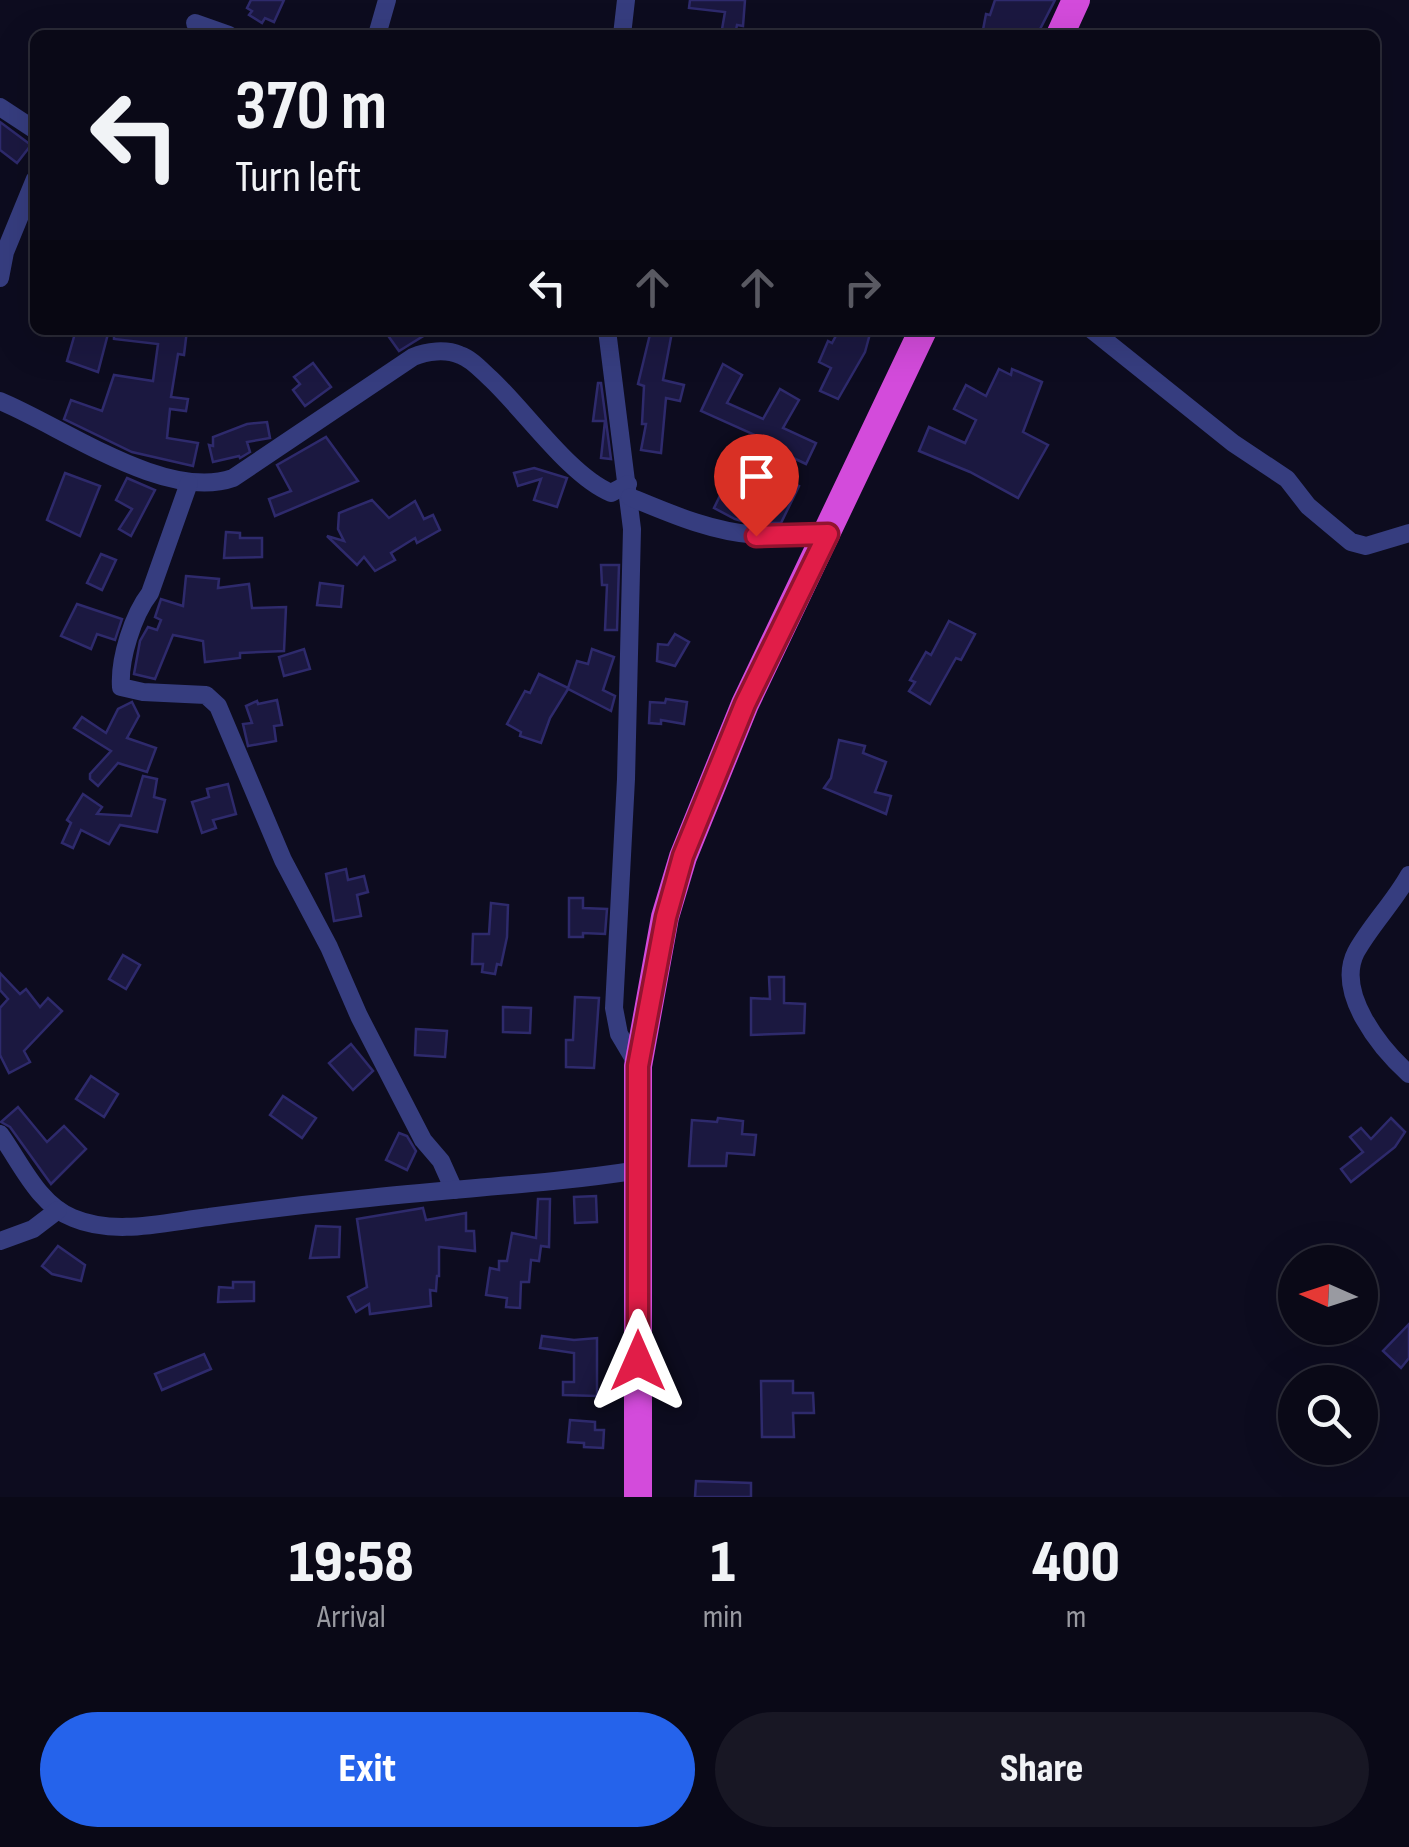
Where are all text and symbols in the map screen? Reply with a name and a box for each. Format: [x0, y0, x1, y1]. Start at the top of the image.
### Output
text: 370 m [235, 65, 387, 149]
icon: left [70, 70, 200, 200]
text: Turn left [235, 150, 361, 205]
icon: left [520, 260, 575, 315]
icon: ahead [625, 260, 680, 315]
icon: ahead [730, 260, 785, 315]
icon: right [835, 260, 890, 315]
pin [714, 434, 799, 537]
icon: arrive [729, 449, 784, 504]
north arrow [1278, 1245, 1378, 1345]
map controls [1278, 1245, 1378, 1465]
position arrow [586, 1309, 690, 1413]
button: search [1278, 1365, 1378, 1465]
text: 19:58 [289, 1527, 414, 1599]
text: 1 [711, 1527, 735, 1599]
text: 400 [1032, 1527, 1120, 1599]
text: Arrival [317, 1598, 386, 1637]
text: min [703, 1598, 743, 1637]
text: m [1066, 1598, 1086, 1637]
button: Exit [40, 1712, 695, 1827]
button: Share [715, 1712, 1369, 1827]

